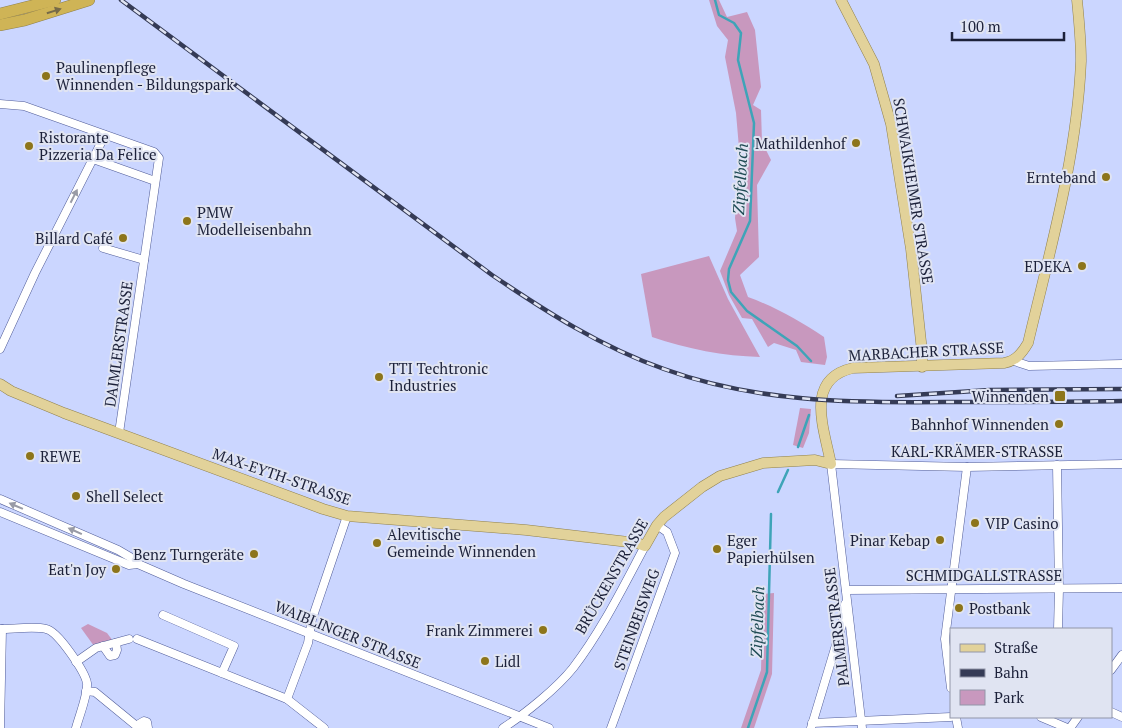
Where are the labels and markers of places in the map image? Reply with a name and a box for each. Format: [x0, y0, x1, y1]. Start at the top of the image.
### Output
place label: Paulinenpflege Winnenden - Bildungspark [56, 57, 234, 94]
marker: Paulinenpflege Winnenden - Bildungspark [40, 70, 52, 82]
place label: Ristorante Pizzeria Da Felice [39, 127, 156, 164]
place label: Mathildenhof [755, 133, 847, 153]
marker: Mathildenhof [850, 137, 862, 149]
marker: Ristorante Pizzeria Da Felice [23, 140, 35, 152]
place label: Ernteband [1027, 167, 1096, 187]
marker: Ernteband [1100, 171, 1112, 183]
place label: PMW Modelleisenbahn [197, 202, 312, 239]
marker: PMW Modelleisenbahn [181, 215, 193, 227]
place label: Billard Café [35, 228, 113, 248]
marker: Billard Café [117, 232, 129, 244]
place label: EDEKA [1024, 256, 1073, 276]
marker: EDEKA [1076, 260, 1088, 272]
place label: TTI Techtronic Industries [389, 358, 488, 395]
marker: TTI Techtronic Industries [373, 371, 385, 383]
place label: Winnenden [971, 386, 1049, 406]
marker: Winnenden [1053, 389, 1067, 403]
place label: Bahnhof Winnenden [911, 414, 1049, 434]
marker: Bahnhof Winnenden [1053, 418, 1065, 430]
place label: REWE [40, 446, 81, 466]
marker: REWE [24, 450, 36, 462]
place label: Shell Select [86, 486, 164, 506]
marker: Shell Select [70, 490, 82, 502]
place label: VIP Casino [985, 513, 1059, 533]
marker: VIP Casino [969, 517, 981, 529]
place label: Alevitische Gemeinde Winnenden [387, 524, 536, 561]
place label: Eger Papierhülsen [727, 530, 815, 567]
place label: Pinar Kebap [850, 530, 930, 550]
marker: Pinar Kebap [934, 534, 946, 546]
marker: Alevitische Gemeinde Winnenden [371, 537, 383, 549]
marker: Eger Papierhülsen [711, 543, 723, 555]
place label: Benz Turngeräte [133, 544, 244, 564]
marker: Benz Turngeräte [248, 548, 260, 560]
place label: Eat'n Joy [48, 559, 106, 579]
marker: Eat'n Joy [110, 563, 122, 575]
place label: Postbank [969, 598, 1031, 618]
marker: Postbank [953, 602, 965, 614]
place label: Frank Zimmerei [426, 620, 533, 640]
marker: Frank Zimmerei [537, 624, 549, 636]
place label: Lidl [495, 651, 521, 671]
marker: Lidl [479, 655, 491, 667]

